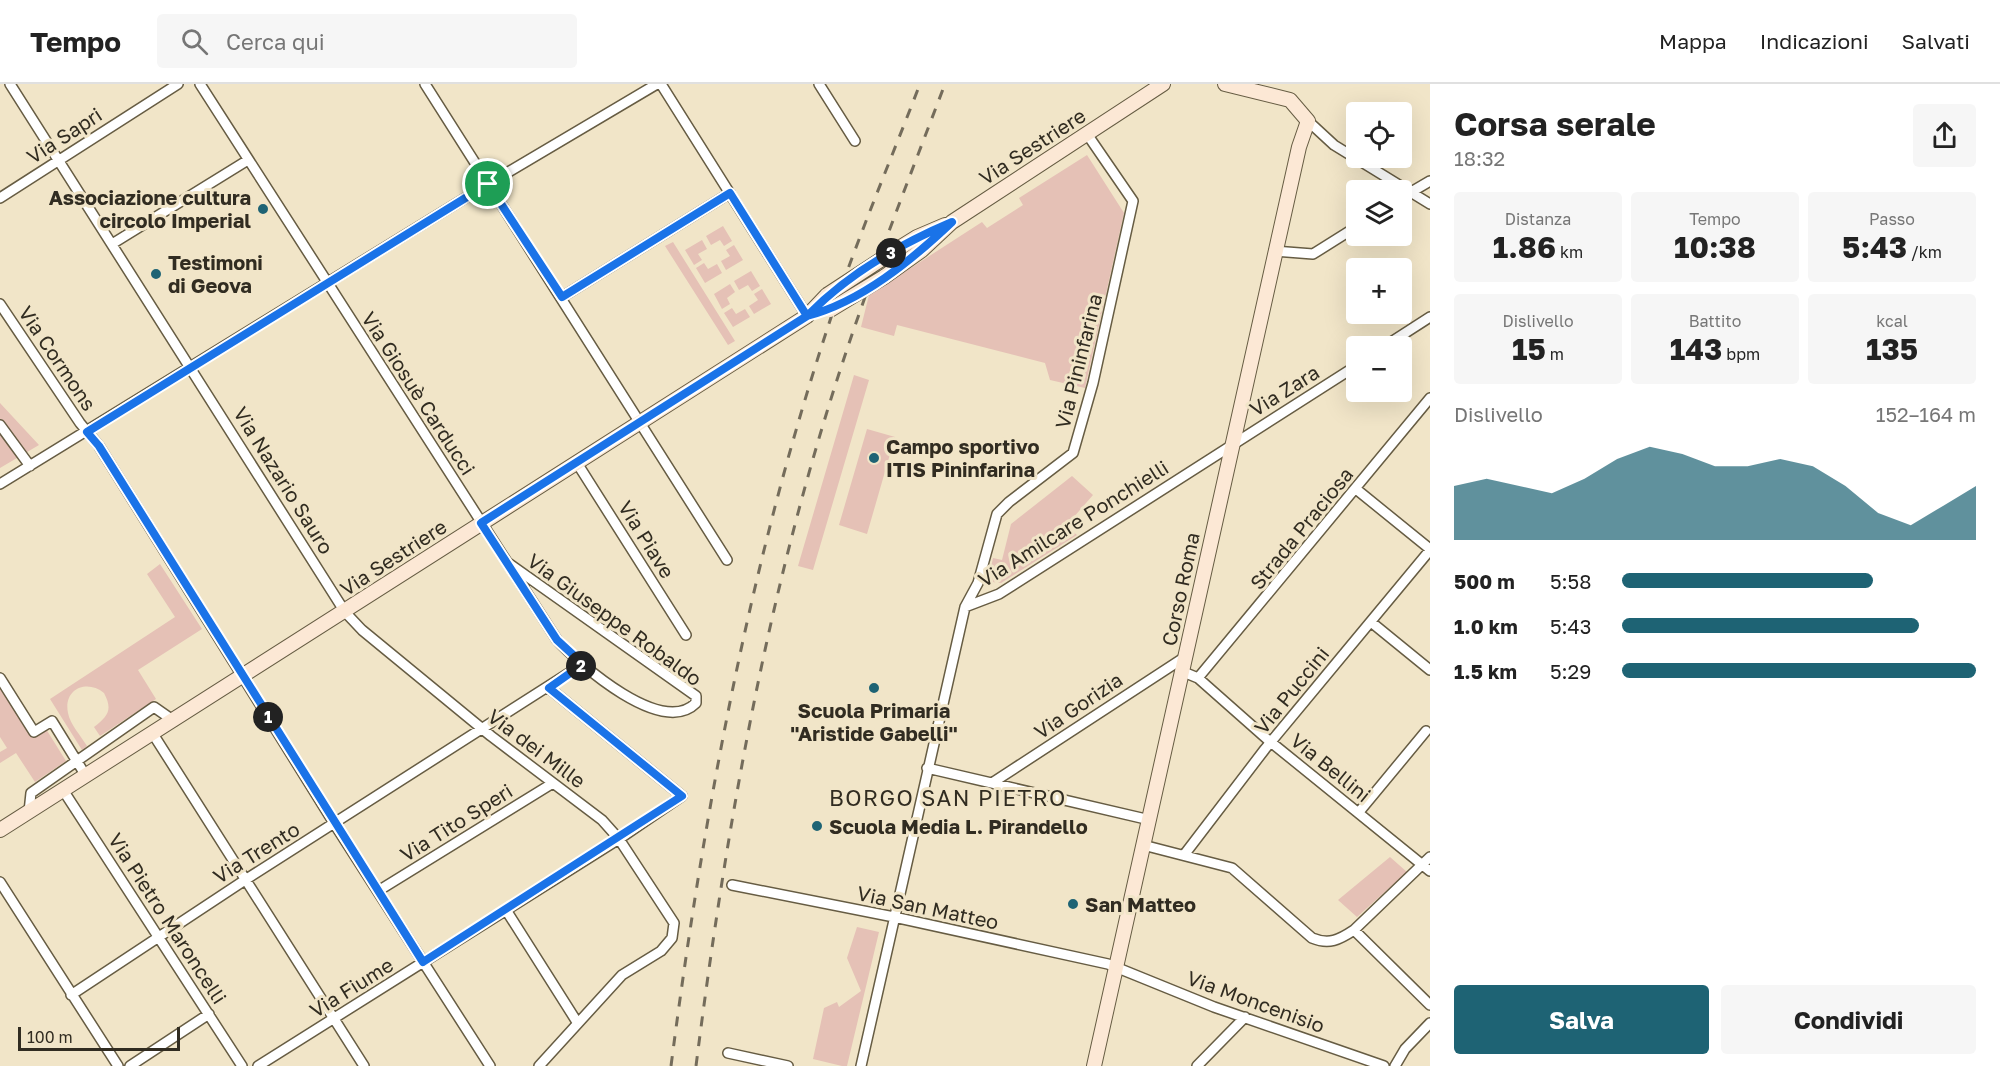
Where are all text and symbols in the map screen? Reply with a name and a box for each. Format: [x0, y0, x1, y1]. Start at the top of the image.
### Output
search box [157, 14, 577, 68]
text: Tempo [30, 25, 121, 58]
icon: search [178, 25, 211, 58]
text: Cerca qui [226, 28, 325, 55]
text: Mappa [1659, 28, 1727, 54]
text: Indicazioni [1760, 28, 1869, 54]
text: Salvati [1902, 28, 1970, 54]
street label: Via Sapri [22, 102, 106, 168]
map controls [1346, 102, 1412, 402]
button: locate [1346, 102, 1412, 168]
street label: Via Sestriere [974, 103, 1090, 189]
text: Corsa serale [1454, 104, 1656, 143]
button: share [1913, 104, 1976, 167]
text: 18:32 [1454, 146, 1505, 170]
pin [462, 158, 513, 209]
icon: arrive [471, 167, 504, 200]
button: layers [1346, 180, 1412, 246]
place label: Associazione cultura circolo Imperial [49, 185, 251, 232]
marker: Associazione cultura circolo Imperial [256, 202, 270, 216]
text: Distanza [1505, 209, 1571, 229]
text: Tempo [1689, 209, 1741, 229]
text: Passo [1869, 209, 1915, 229]
text: 1.86 [1493, 229, 1556, 265]
text: 10:38 [1674, 229, 1756, 265]
text: 5:43 [1842, 229, 1907, 265]
pin: 3 [876, 238, 906, 268]
text: km [1556, 242, 1583, 262]
text: /km [1907, 242, 1942, 262]
text: 3 [886, 243, 896, 263]
place label: Testimoni di Geova [168, 250, 263, 297]
button: + [1346, 258, 1412, 324]
marker: Testimoni di Geova [149, 267, 163, 281]
street label: Via Pininfarina [1050, 291, 1106, 431]
street label: Via Cormons [14, 301, 102, 415]
street label: Via Giosuè Carducci [357, 307, 481, 479]
text: Dislivello [1503, 311, 1573, 331]
text: Battito [1689, 311, 1741, 331]
text: kcal [1876, 311, 1908, 331]
text: 15 [1512, 331, 1546, 367]
text: 143 [1670, 331, 1722, 367]
text: 135 [1866, 331, 1918, 367]
button: − [1346, 336, 1412, 402]
text: m [1546, 344, 1564, 364]
text: bpm [1722, 344, 1760, 364]
street label: Via Zara [1245, 359, 1323, 421]
street label: Via Nazario Sauro [229, 402, 339, 558]
text: Dislivello [1454, 402, 1543, 426]
text: 152–164 m [1876, 402, 1976, 426]
place label: Campo sportivo ITIS Pininfarina [886, 434, 1039, 481]
marker: Campo sportivo ITIS Pininfarina [867, 451, 881, 465]
street label: Via Amilcare Ponchielli [974, 455, 1172, 591]
street label: Strada Praciosa [1244, 462, 1358, 594]
street label: Via Piave [614, 496, 680, 582]
street label: Via Sestriere [335, 514, 451, 600]
street label: Corso Roma [1156, 530, 1204, 648]
street label: Via Giuseppe Robaldo [523, 548, 707, 690]
text: 500 m [1454, 569, 1515, 593]
text: 5:58 [1550, 569, 1591, 593]
text: 1.0 km [1454, 614, 1518, 638]
text: 5:43 [1550, 614, 1592, 638]
street label: Via Puccini [1249, 642, 1333, 738]
pin: 2 [566, 651, 596, 681]
text: 2 [576, 656, 586, 676]
text: 1.5 km [1454, 659, 1517, 683]
text: 5:29 [1550, 659, 1591, 683]
street label: Via Gorizia [1029, 667, 1127, 743]
marker: Scuola Primaria "Aristide Gabelli" [867, 681, 881, 695]
place label: Scuola Primaria "Aristide Gabelli" [790, 698, 958, 745]
pin: 1 [253, 702, 283, 732]
street label: Via dei Mille [483, 703, 591, 793]
text: 1 [264, 707, 272, 727]
street label: Via Bellini [1286, 728, 1376, 806]
street label: Via Tito Speri [395, 778, 517, 866]
district label: BORGO SAN PIETRO [829, 784, 1067, 811]
place label: Scuola Media L. Pirandello [829, 814, 1088, 838]
street label: Via Trento [209, 816, 303, 888]
marker: Scuola Media L. Pirandello [810, 819, 824, 833]
street label: Via Pietro Maroncelli [104, 828, 232, 1008]
street label: Via San Matteo [855, 880, 1001, 934]
place label: San Matteo [1085, 892, 1196, 916]
marker: San Matteo [1066, 897, 1080, 911]
street label: Via Fiume [305, 952, 397, 1022]
street label: Via Moncenisio [1184, 965, 1328, 1037]
button: Salva [1454, 985, 1709, 1054]
button: Condividi [1721, 985, 1976, 1054]
scale bar [18, 1024, 180, 1052]
text: 100 m [27, 1027, 73, 1047]

